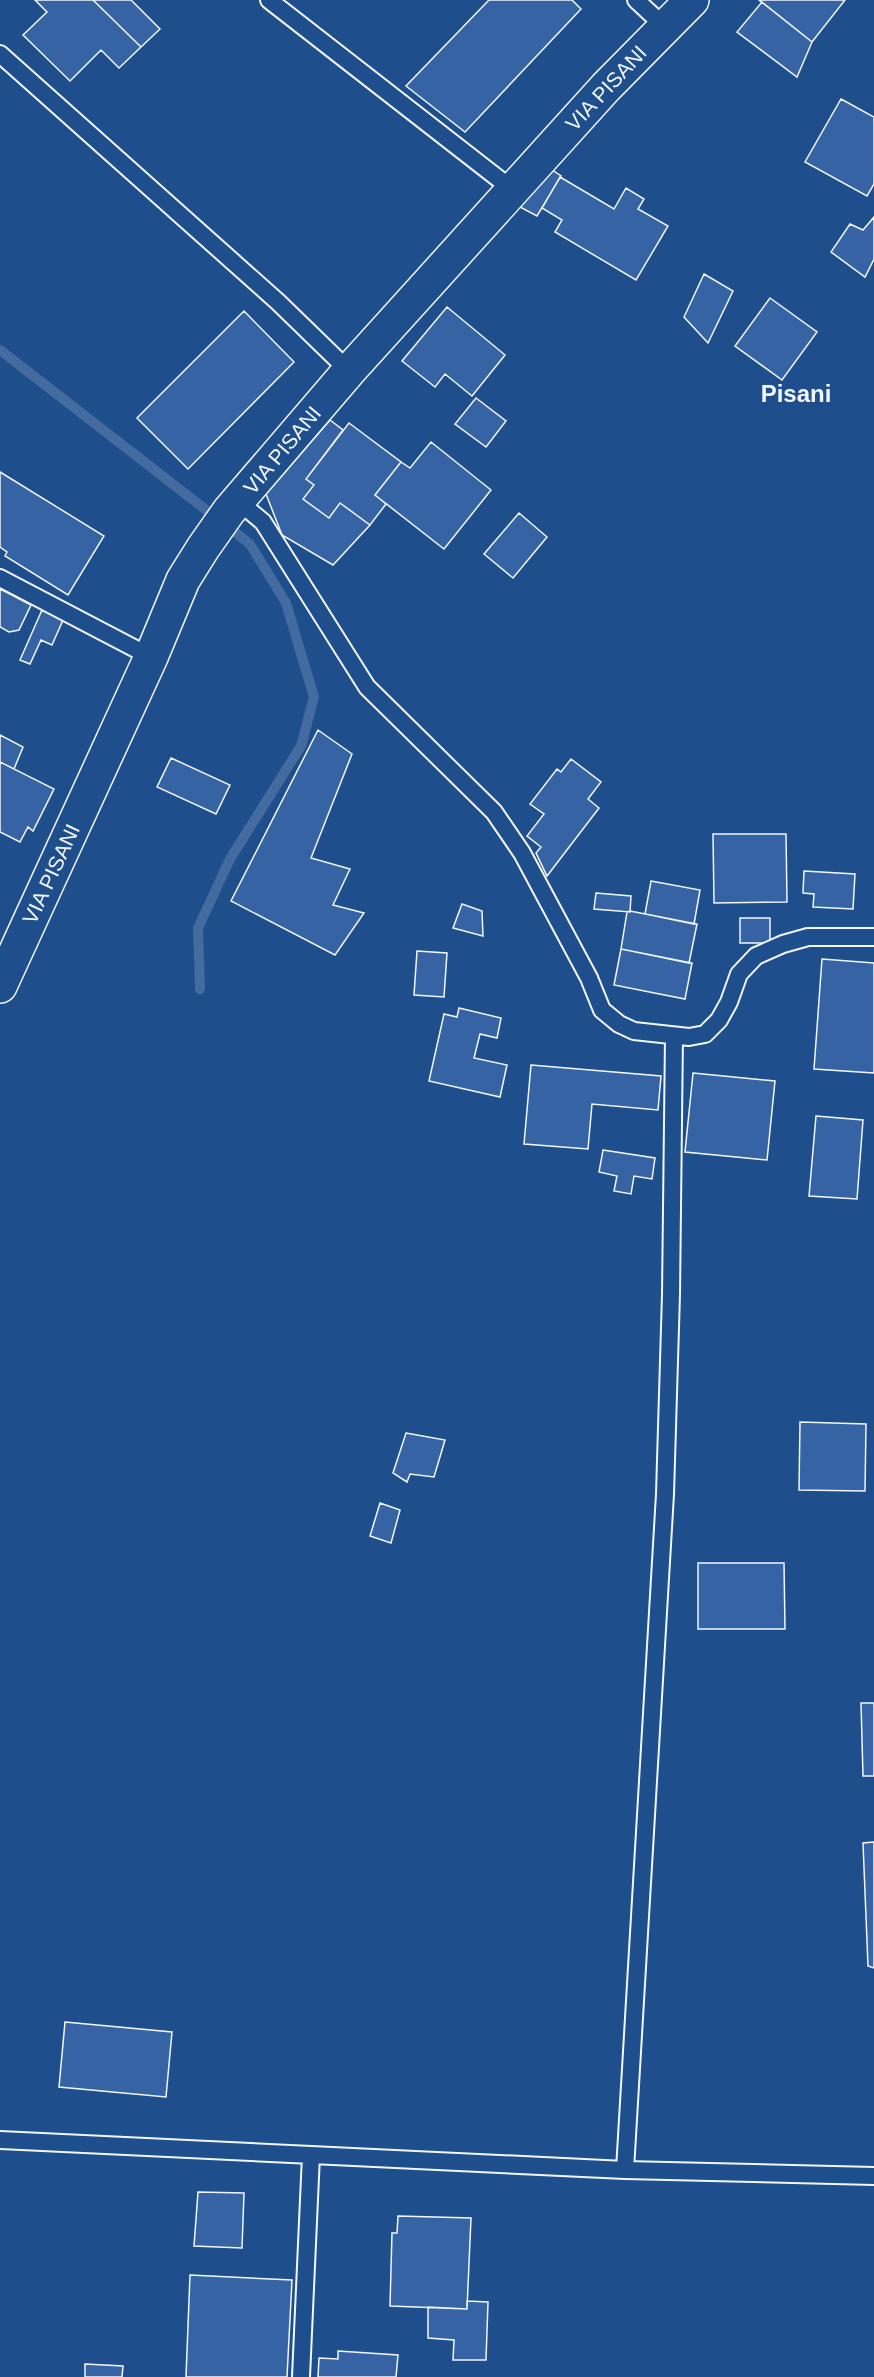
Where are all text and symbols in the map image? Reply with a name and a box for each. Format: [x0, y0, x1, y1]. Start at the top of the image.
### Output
street label: VIA PISANI [561, 41, 651, 135]
district label: Pisani [761, 380, 831, 407]
street label: VIA PISANI [239, 401, 325, 499]
street label: VIA PISANI [18, 820, 84, 928]

